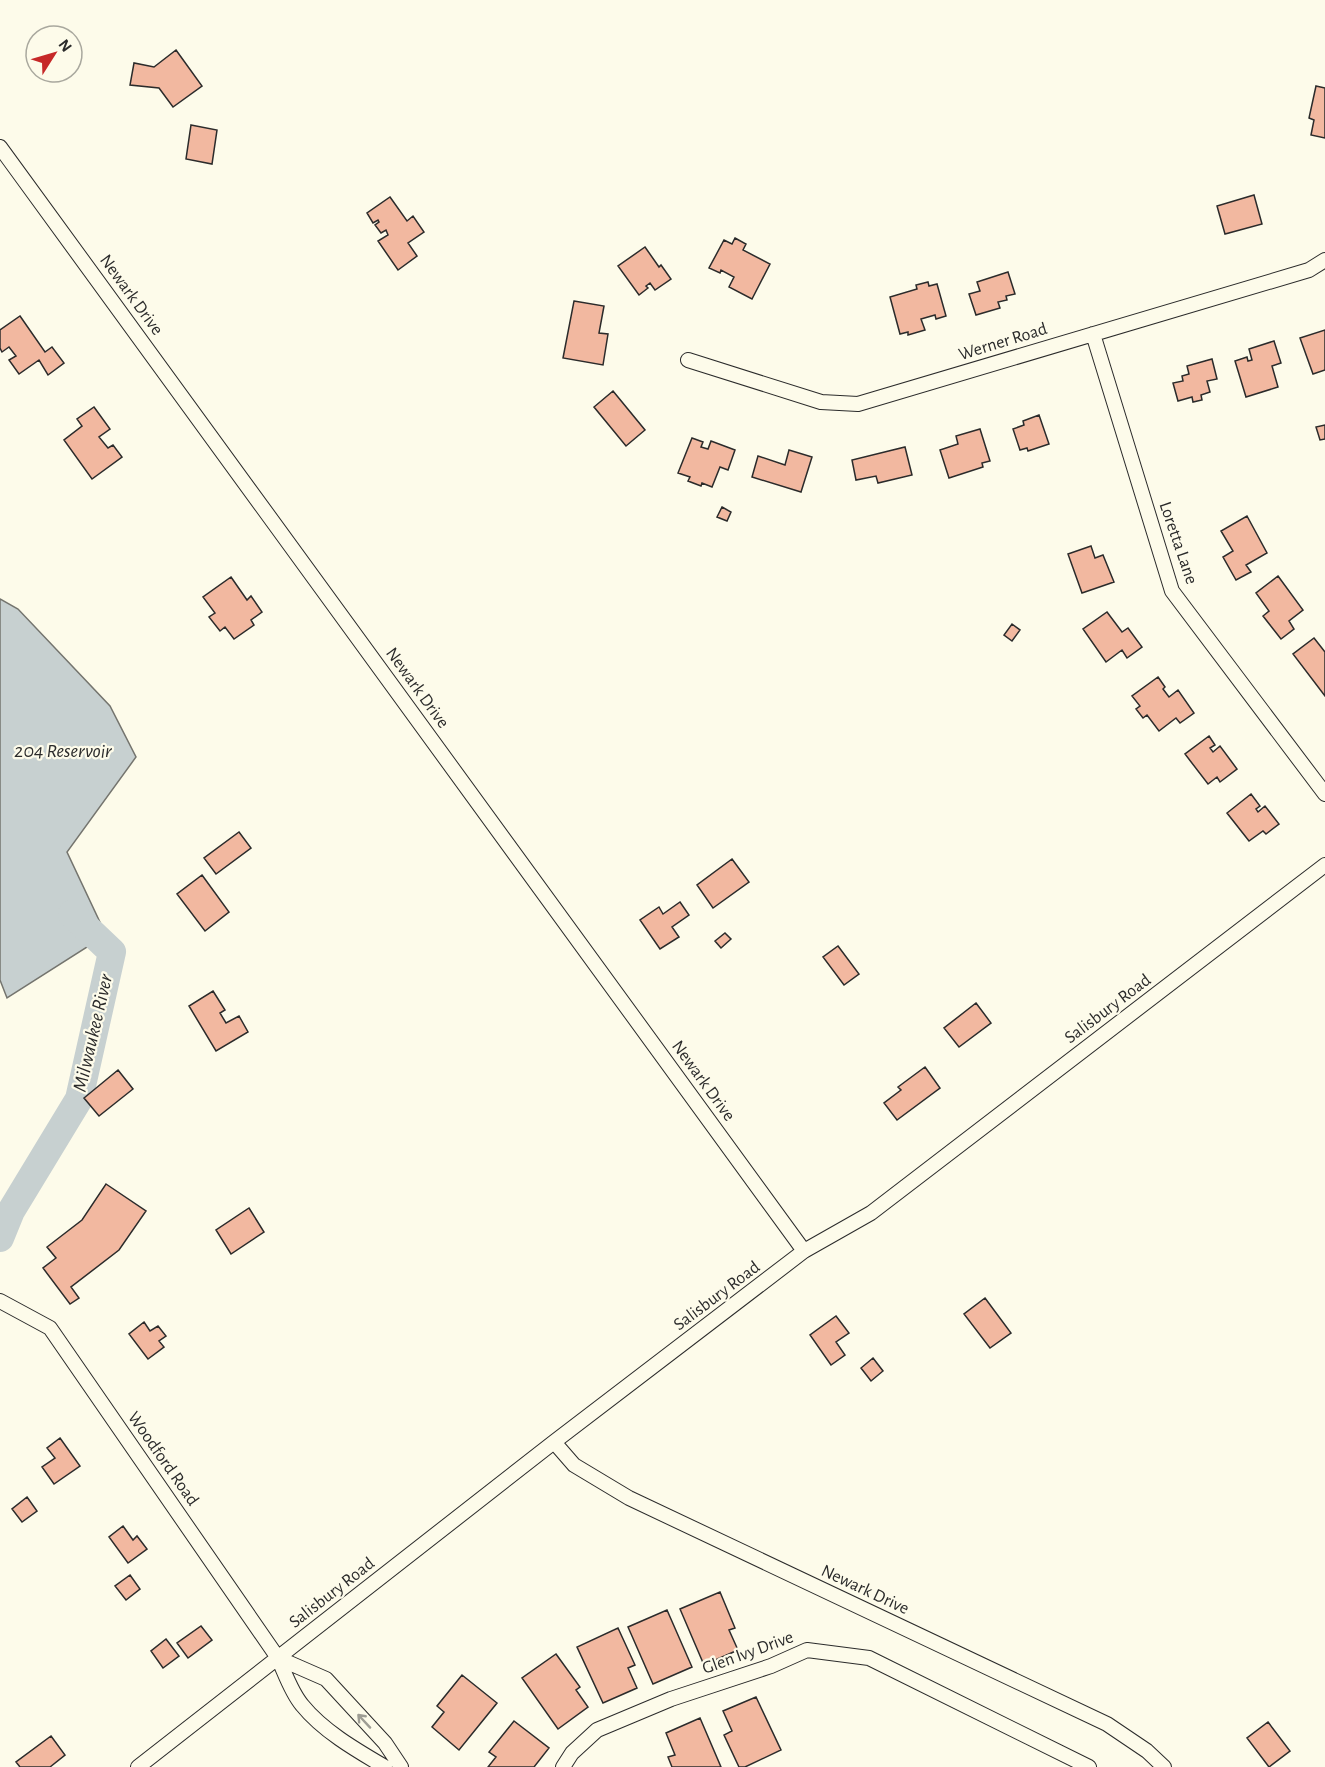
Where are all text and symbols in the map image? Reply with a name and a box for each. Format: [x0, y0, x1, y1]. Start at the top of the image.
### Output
north arrow [24, 24, 84, 84]
text: N [55, 36, 75, 55]
street label: Newark Drive [96, 251, 166, 339]
street label: Werner Road [957, 320, 1049, 364]
street label: Loretta Lane [1155, 499, 1201, 587]
street label: Newark Drive [382, 644, 452, 732]
water label: 204 Reservoir [14, 741, 112, 761]
street label: Salisbury Road [1062, 971, 1154, 1047]
water label: Milwaukee River [70, 972, 116, 1094]
street label: Newark Drive [668, 1037, 738, 1125]
street label: Salisbury Road [671, 1258, 763, 1334]
street label: Woodford Road [124, 1409, 202, 1509]
street label: Salisbury Road [286, 1554, 378, 1632]
street label: Newark Drive [818, 1562, 912, 1618]
street label: Glen Ivy Drive [700, 1628, 796, 1678]
one-way arrow [357, 1714, 372, 1729]

